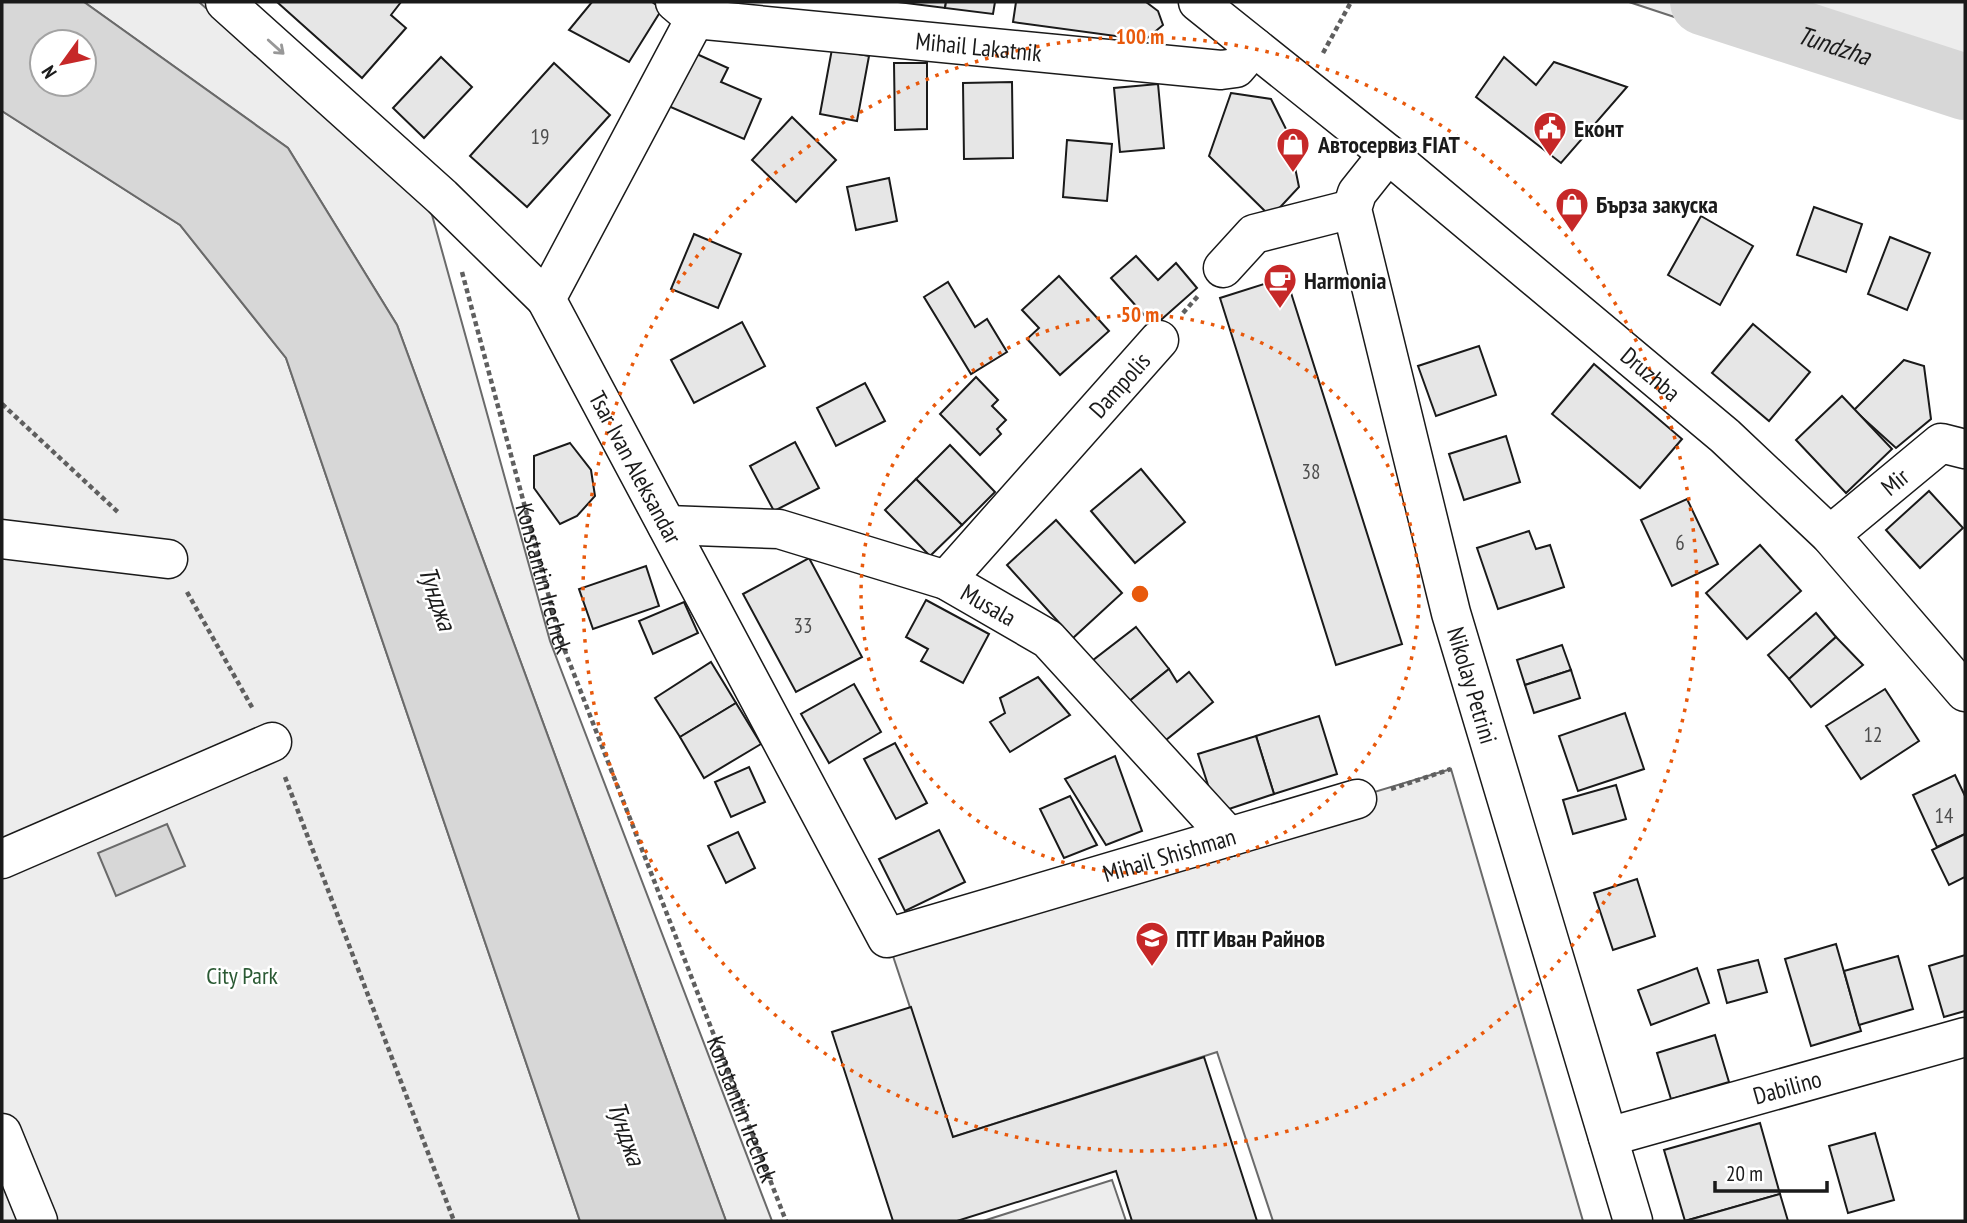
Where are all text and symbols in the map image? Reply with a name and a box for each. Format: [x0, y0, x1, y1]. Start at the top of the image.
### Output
water label: Tundzha [1794, 17, 1876, 72]
text: 100 m [1116, 23, 1164, 50]
street label: Mihail Lakatnik [914, 25, 1044, 68]
north arrow [28, 28, 98, 98]
one-way arrow [267, 39, 284, 56]
text: N [36, 61, 62, 83]
public building icon: Еконт [1531, 109, 1569, 158]
place label: Еконт [1574, 113, 1624, 144]
house number: 19 [531, 123, 549, 150]
shop icon: Автосервиз FIAT [1274, 125, 1312, 174]
place label: Автосервиз FIAT [1317, 129, 1460, 160]
shop icon: Бърза закуска [1553, 185, 1591, 234]
place label: Бърза закуска [1596, 189, 1718, 220]
cafe icon: Harmonia [1261, 261, 1299, 310]
place label: Harmonia [1304, 265, 1387, 296]
text: 50 m [1121, 301, 1159, 328]
street label: Druzhba [1614, 340, 1687, 408]
street label: Dampolis [1082, 345, 1157, 424]
street label: Tsar Ivan Aleksandar [582, 385, 689, 549]
house number: 38 [1302, 458, 1320, 485]
street label: Mir [1874, 461, 1915, 502]
street label: Konstantin Irechek [509, 500, 580, 659]
house number: 6 [1675, 529, 1685, 556]
water label: Тунджа [412, 562, 465, 636]
street label: Musala [956, 577, 1022, 633]
centre of rings [1128, 582, 1152, 606]
house number: 33 [794, 612, 812, 639]
street label: Nikolay Petrini [1441, 623, 1505, 747]
house number: 12 [1864, 721, 1882, 748]
house number: 14 [1935, 802, 1954, 829]
street label: Mihail Shishman [1099, 820, 1239, 889]
school or university icon: ПТГ Иван Райнов [1133, 919, 1171, 968]
place label: ПТГ Иван Райнов [1176, 923, 1325, 954]
park label: City Park [206, 960, 279, 991]
street label: Konstantin Irechek [700, 1031, 785, 1187]
street label: Dabilino [1749, 1063, 1825, 1111]
water label: Тунджа [601, 1097, 654, 1171]
scale bar [1715, 1150, 1827, 1194]
text: 20 m [1726, 1160, 1763, 1187]

